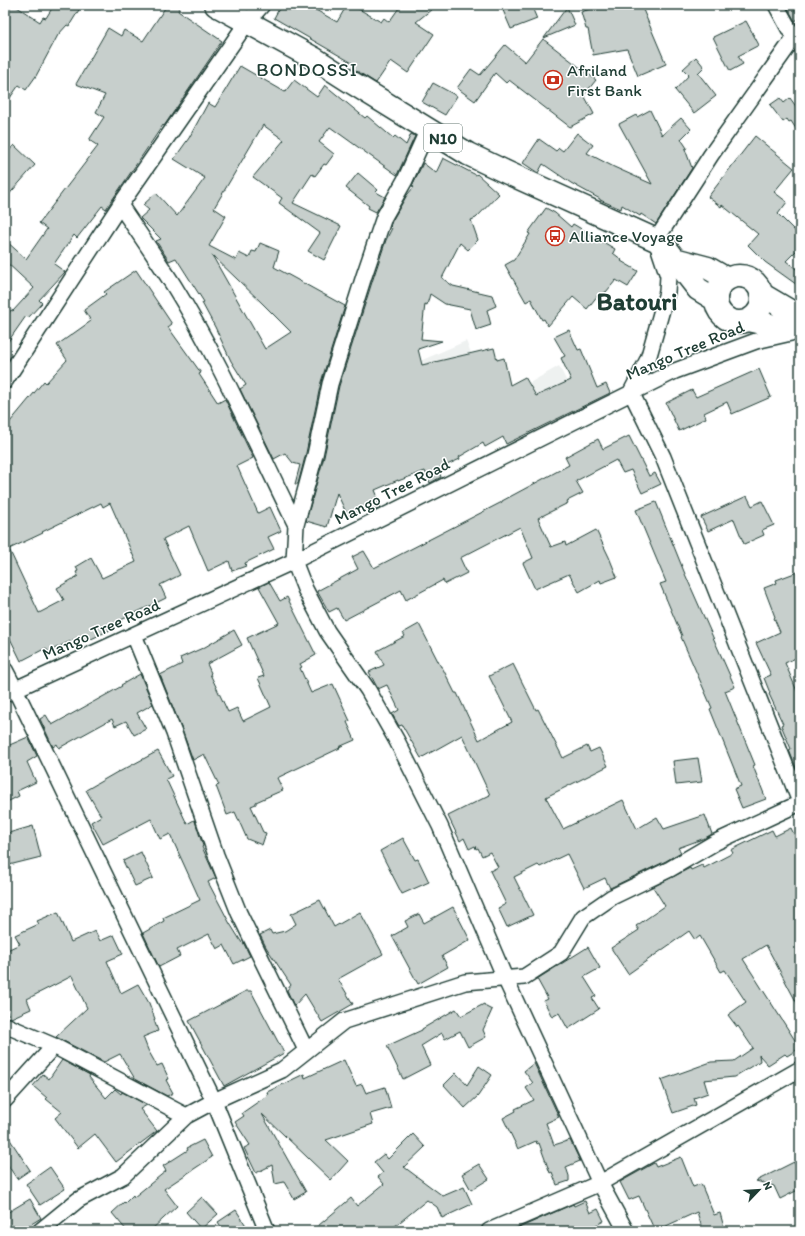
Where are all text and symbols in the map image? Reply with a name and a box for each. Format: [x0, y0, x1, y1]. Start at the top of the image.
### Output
district label: BONDOSSI [256, 58, 358, 81]
place label: Afriland First Bank [567, 60, 642, 100]
bank icon: Afriland First Bank [542, 69, 564, 91]
road number: N10 [424, 124, 462, 152]
bus stop icon: Alliance Voyage [544, 225, 566, 247]
place label: Alliance Voyage [569, 226, 683, 246]
district label: Batouri [597, 286, 677, 316]
street label: Mango Tree Road [623, 316, 748, 384]
street label: Mango Tree Road [331, 453, 454, 529]
street label: Mango Tree Road [39, 594, 163, 664]
north arrow [739, 1170, 779, 1210]
text: N [760, 1180, 775, 1192]

